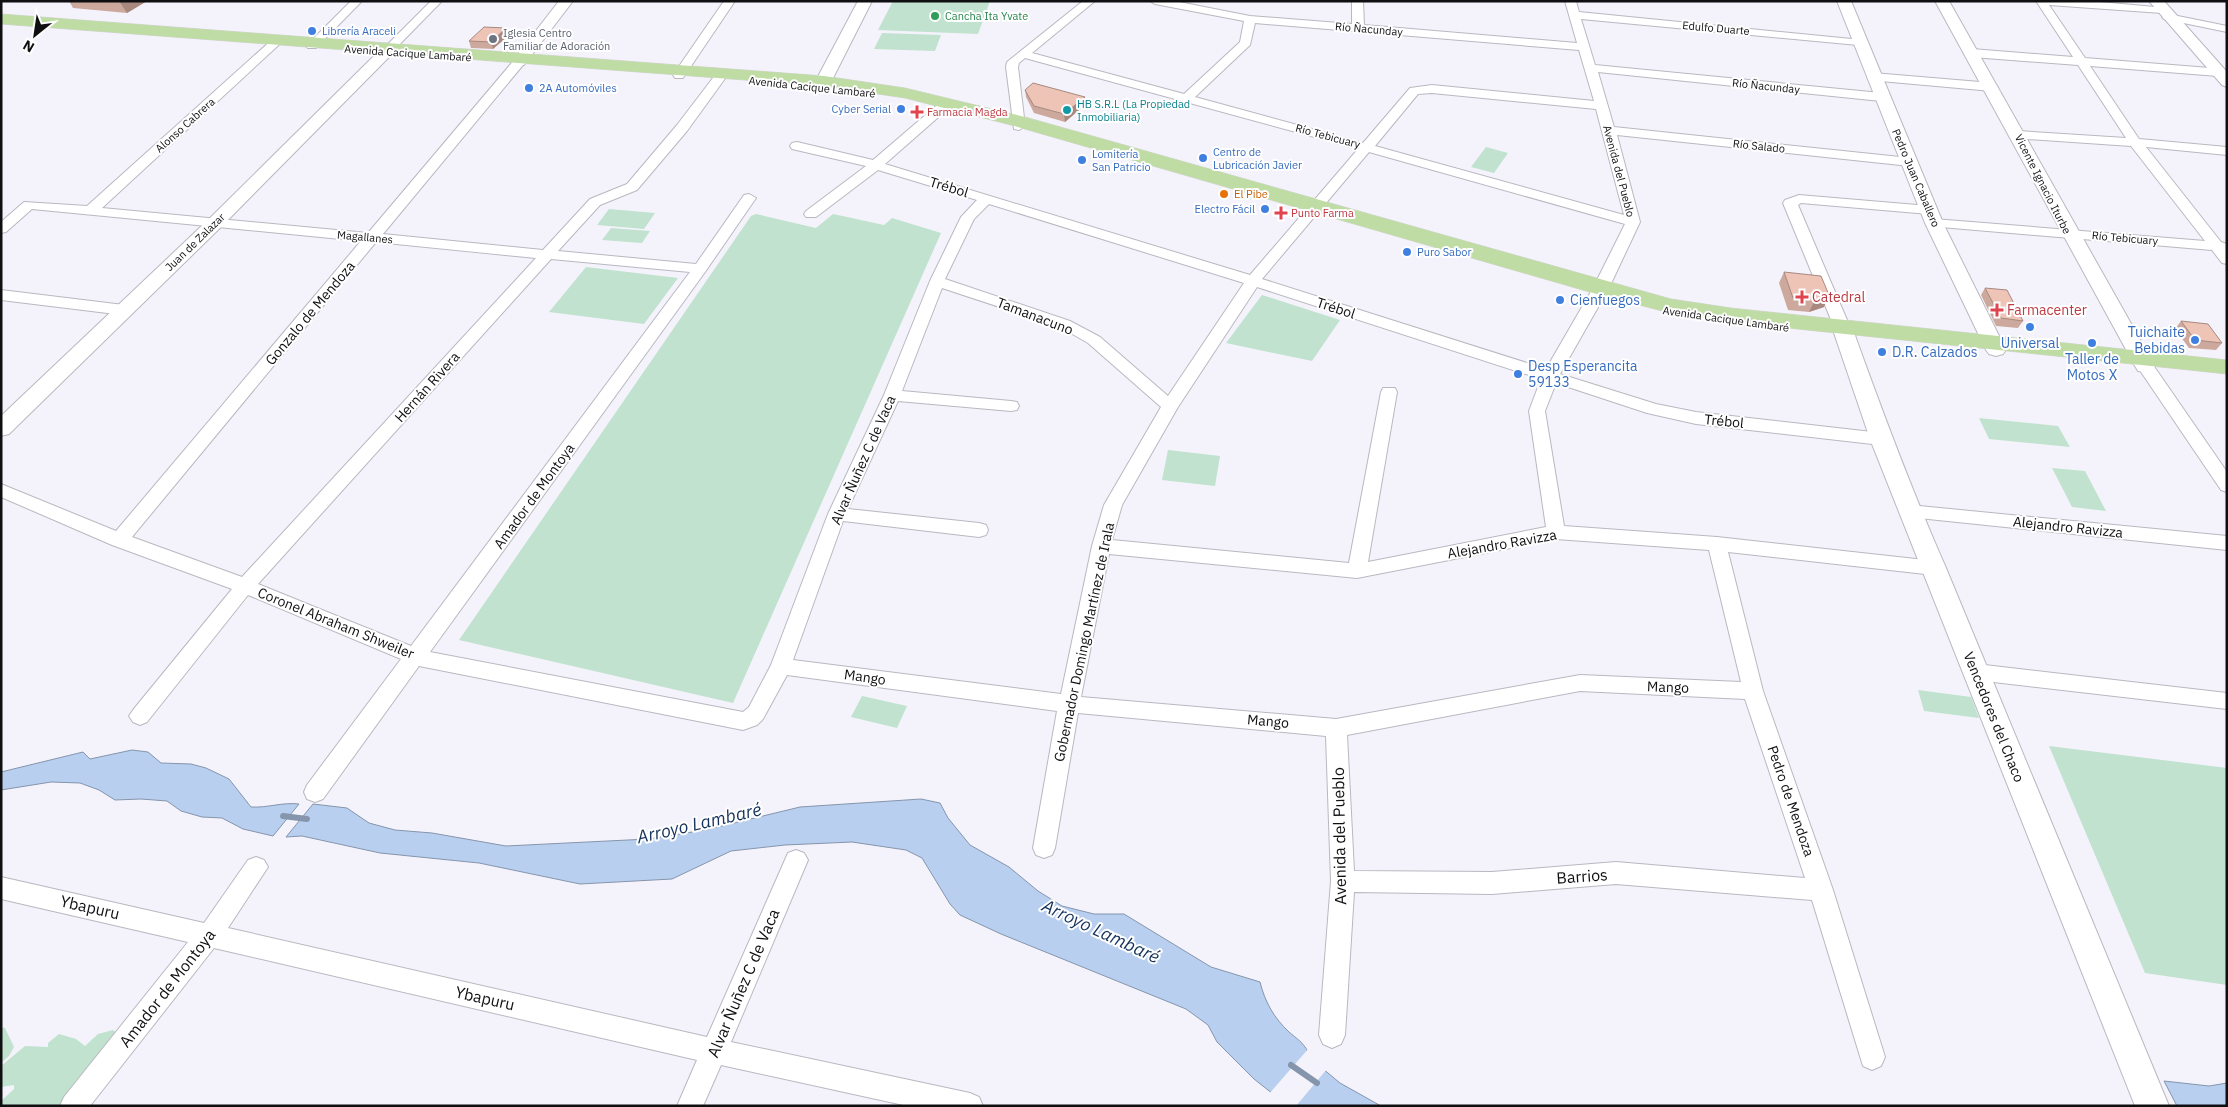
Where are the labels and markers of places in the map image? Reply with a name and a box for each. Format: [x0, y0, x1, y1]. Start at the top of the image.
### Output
place label: Cancha Ita Yvate [945, 9, 1028, 23]
marker: Cancha Ita Yvate [929, 10, 941, 22]
place label: Librería Araceli [322, 24, 396, 38]
marker: Librería Araceli [306, 25, 318, 37]
place label: Iglesia Centro Familiar de Adoración [503, 26, 610, 53]
marker: Iglesia Centro Familiar de Adoración [487, 33, 499, 45]
place label: 2A Automóviles [539, 81, 617, 95]
marker: 2A Automóviles [523, 82, 535, 94]
place label: HB S.R.L (La Propiedad Inmobiliaria) [1077, 97, 1190, 124]
place label: Cyber Serial [832, 102, 891, 116]
marker: Cyber Serial [895, 103, 907, 115]
marker: HB S.R.L (La Propiedad Inmobiliaria) [1061, 104, 1073, 116]
place label: Farmacia Magda [927, 105, 1008, 119]
marker: Farmacia Magda [911, 106, 923, 118]
place label: Centro de Lubricación Javier [1213, 145, 1302, 172]
place label: Lomitería San Patricio [1092, 147, 1151, 174]
marker: Centro de Lubricación Javier [1197, 152, 1209, 164]
marker: Lomitería San Patricio [1076, 154, 1088, 166]
place label: El Pibe [1234, 187, 1268, 201]
marker: El Pibe [1218, 188, 1230, 200]
place label: Electro Fácil [1195, 202, 1255, 216]
marker: Electro Fácil [1259, 203, 1271, 215]
place label: Punto Farma [1291, 206, 1354, 220]
marker: Punto Farma [1275, 207, 1287, 219]
place label: Puro Sabor [1417, 245, 1472, 259]
marker: Puro Sabor [1401, 246, 1413, 258]
place label: Catedral [1812, 288, 1865, 306]
place label: Cienfuegos [1570, 291, 1640, 309]
marker: Catedral [1796, 291, 1808, 303]
marker: Cienfuegos [1554, 294, 1566, 306]
place label: Farmacenter [2007, 301, 2087, 319]
marker: Farmacenter [1991, 304, 2003, 316]
marker: Universal [2024, 321, 2036, 333]
place label: Tuichaite Bebidas [2128, 323, 2185, 357]
place label: Universal [2001, 334, 2060, 352]
marker: Tuichaite Bebidas [2189, 334, 2201, 346]
marker: Taller de Motos X [2086, 337, 2098, 349]
place label: D.R. Calzados [1892, 343, 1978, 361]
marker: D.R. Calzados [1876, 346, 1888, 358]
place label: Taller de Motos X [2065, 350, 2119, 384]
place label: Desp Esperancita 59133 [1528, 357, 1638, 391]
marker: Desp Esperancita 59133 [1512, 368, 1524, 380]

